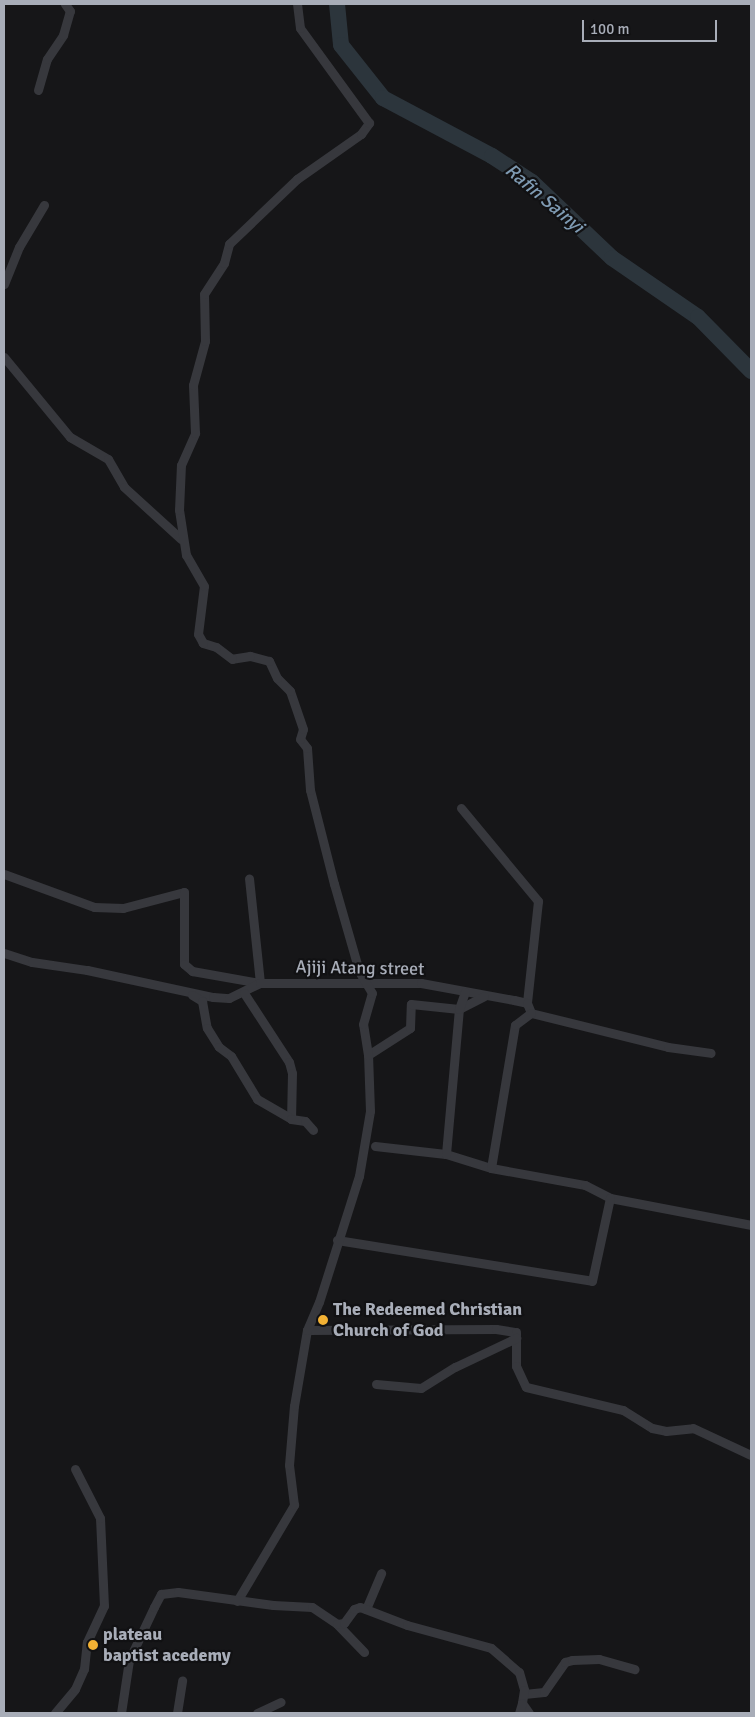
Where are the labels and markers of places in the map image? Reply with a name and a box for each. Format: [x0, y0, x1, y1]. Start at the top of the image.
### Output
place label: The Redeemed Christian Church of God [333, 1299, 522, 1342]
marker: The Redeemed Christian Church of God [317, 1314, 329, 1326]
place label: plateau baptist acedemy [103, 1624, 231, 1666]
marker: plateau baptist acedemy [87, 1639, 99, 1651]

